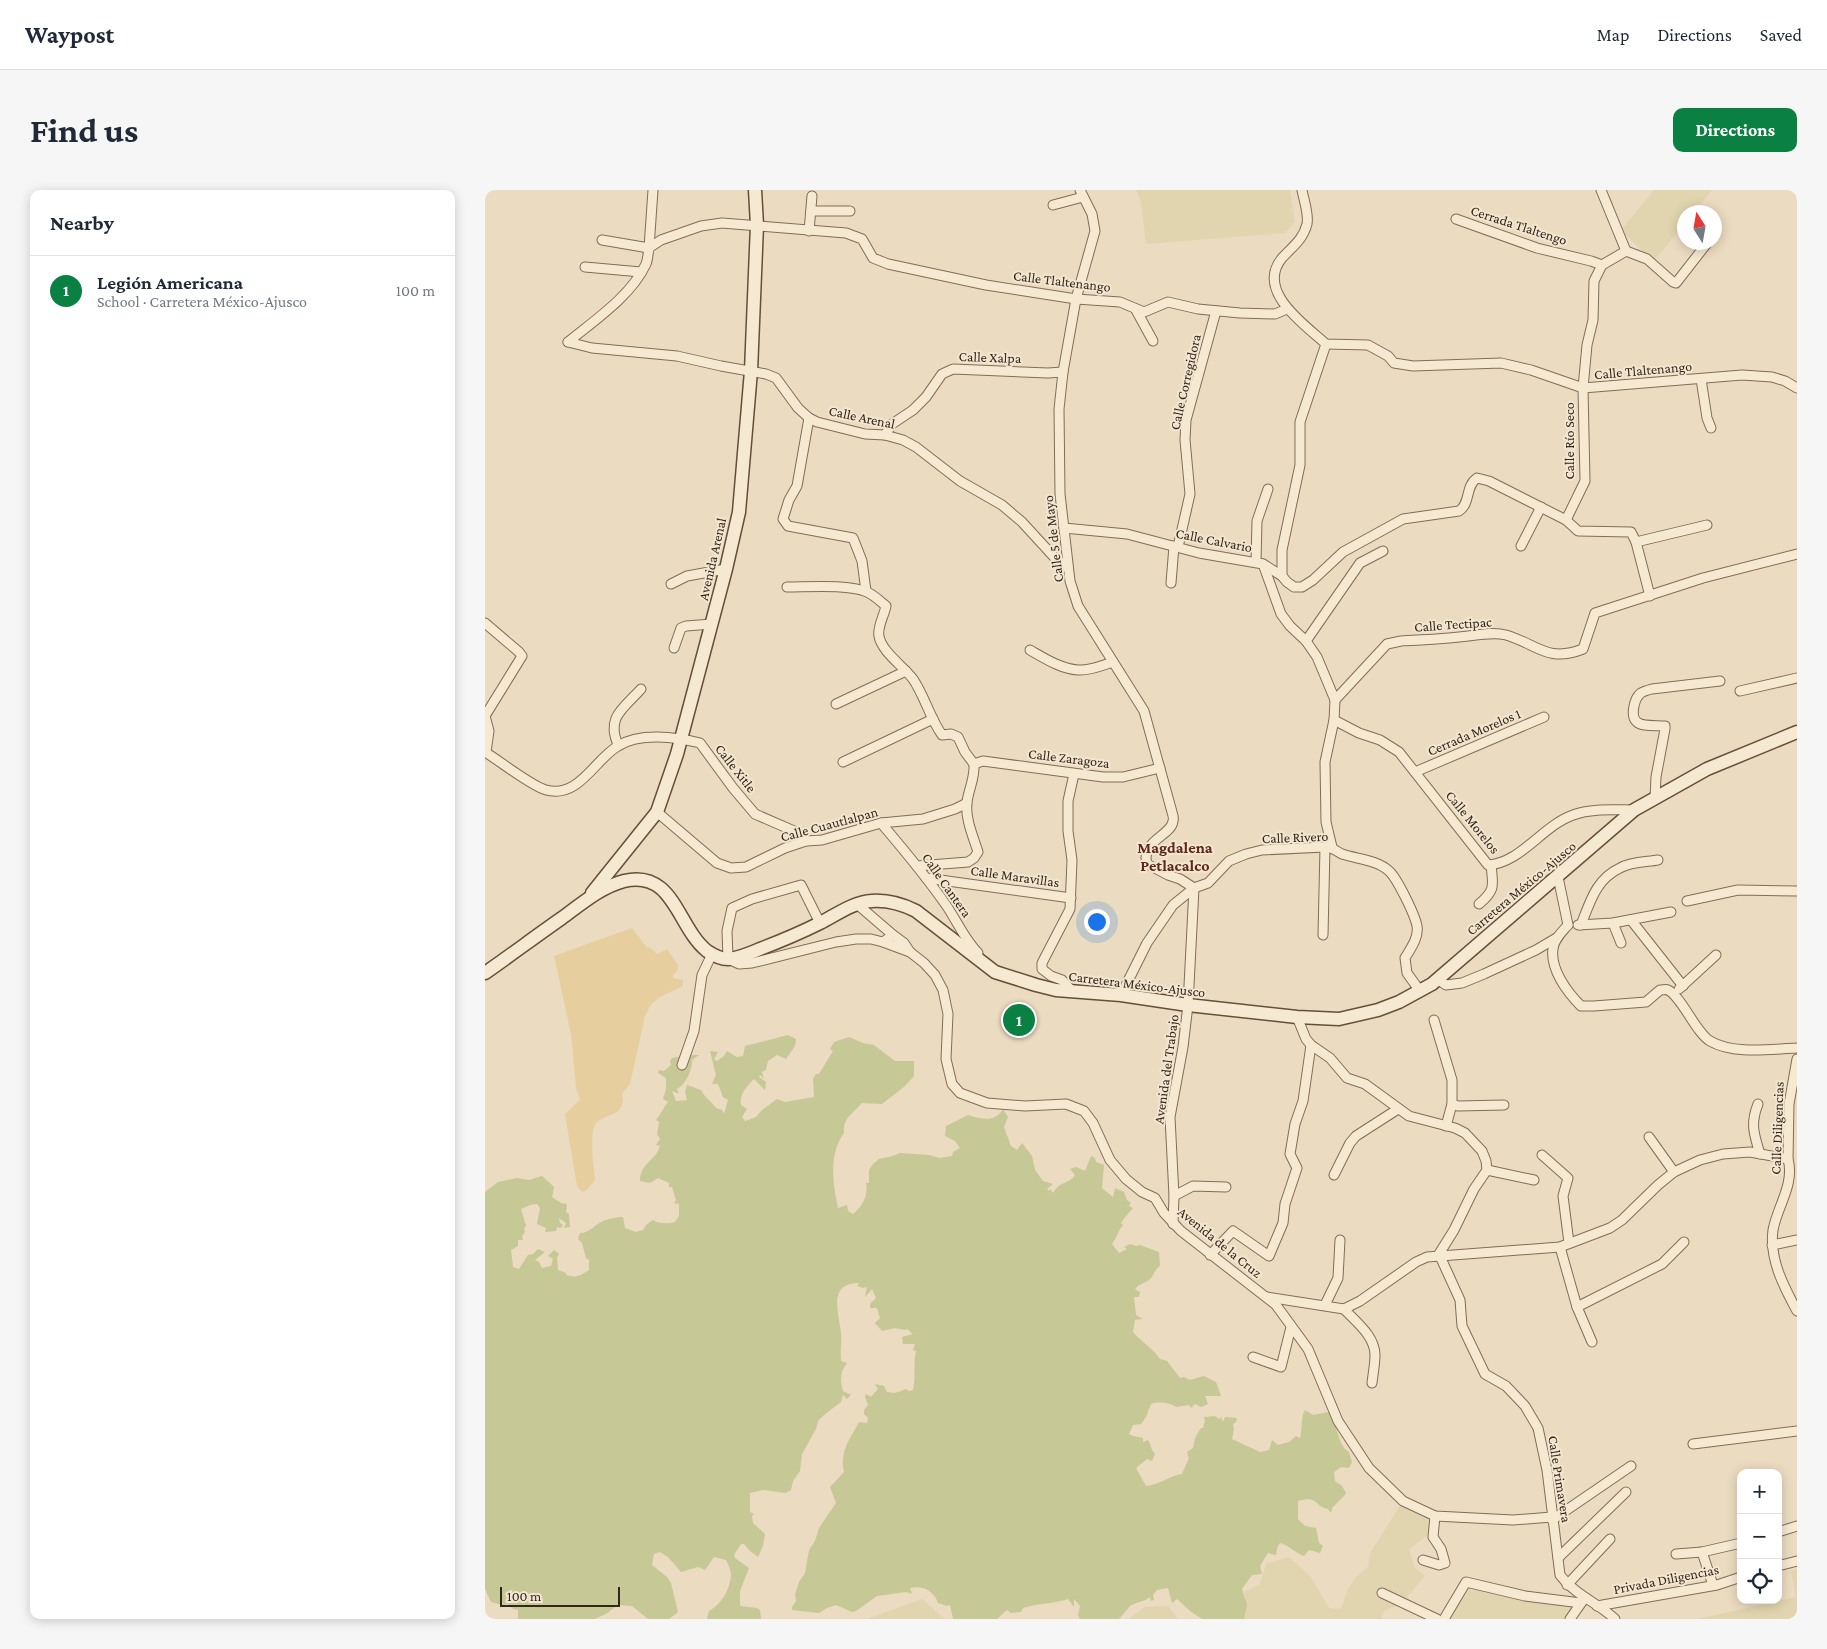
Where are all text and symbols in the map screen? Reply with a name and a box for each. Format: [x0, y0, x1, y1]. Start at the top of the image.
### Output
text: Waypost [25, 21, 114, 48]
text: Map [1597, 25, 1629, 45]
text: Directions [1657, 25, 1732, 45]
text: Saved [1760, 25, 1802, 45]
button: Directions [1673, 108, 1797, 152]
text: Find us [30, 111, 138, 150]
street label: Cerrada Tlaltengo [1469, 202, 1569, 248]
north arrow [1677, 205, 1722, 250]
text: Nearby [50, 211, 114, 235]
street label: Calle Tlaltenango [1012, 267, 1112, 295]
text: Legión Americana [97, 272, 243, 293]
text: 1 [63, 282, 69, 299]
text: 100 m [396, 282, 435, 299]
text: School · Carretera México-Ajusco [97, 293, 307, 310]
street label: Calle Corregidora [1166, 332, 1204, 431]
street label: Calle Xalpa [958, 348, 1022, 366]
street label: Calle Tlaltenango [1593, 358, 1693, 382]
street label: Calle Arenal [827, 402, 897, 432]
street label: Calle Río Seco [1561, 402, 1577, 480]
street label: Calle 5 de Mayo [1040, 495, 1066, 583]
street label: Avenida Arenal [695, 516, 729, 602]
street label: Calle Calvario [1174, 525, 1254, 555]
street label: Calle Tectipac [1414, 613, 1493, 635]
street label: Cerrada Morelos 1 [1425, 705, 1523, 759]
street label: Calle Xitle [712, 741, 760, 795]
street label: Calle Zaragoza [1027, 745, 1111, 771]
street label: Calle Morelos [1443, 787, 1503, 857]
street label: Calle Cuautlalpan [779, 803, 880, 845]
street label: Calle Rivero [1262, 828, 1328, 846]
street label: Carretera México-Ajusco [1463, 838, 1580, 939]
district label: Magdalena Petlacalco [1137, 839, 1213, 874]
street label: Calle Cantera [919, 850, 975, 921]
street label: Calle Maravillas [970, 862, 1060, 890]
your location [1084, 909, 1110, 935]
street label: Carretera México-Ajusco [1068, 968, 1206, 1001]
pin: 1 [1003, 1001, 1035, 1039]
street label: Avenida del Trabajo [1150, 1013, 1183, 1125]
street label: Calle Diligencias [1767, 1081, 1787, 1175]
street label: Avenida de la Cruz [1175, 1203, 1265, 1281]
street label: Calle Primavera [1545, 1434, 1575, 1524]
map controls [1737, 1469, 1782, 1604]
button: + [1737, 1469, 1782, 1514]
button: − [1737, 1514, 1782, 1559]
button: locate [1737, 1559, 1782, 1604]
street label: Privada Diligencias [1612, 1561, 1720, 1597]
scale bar [500, 1584, 620, 1607]
text: 100 m [507, 1588, 541, 1604]

